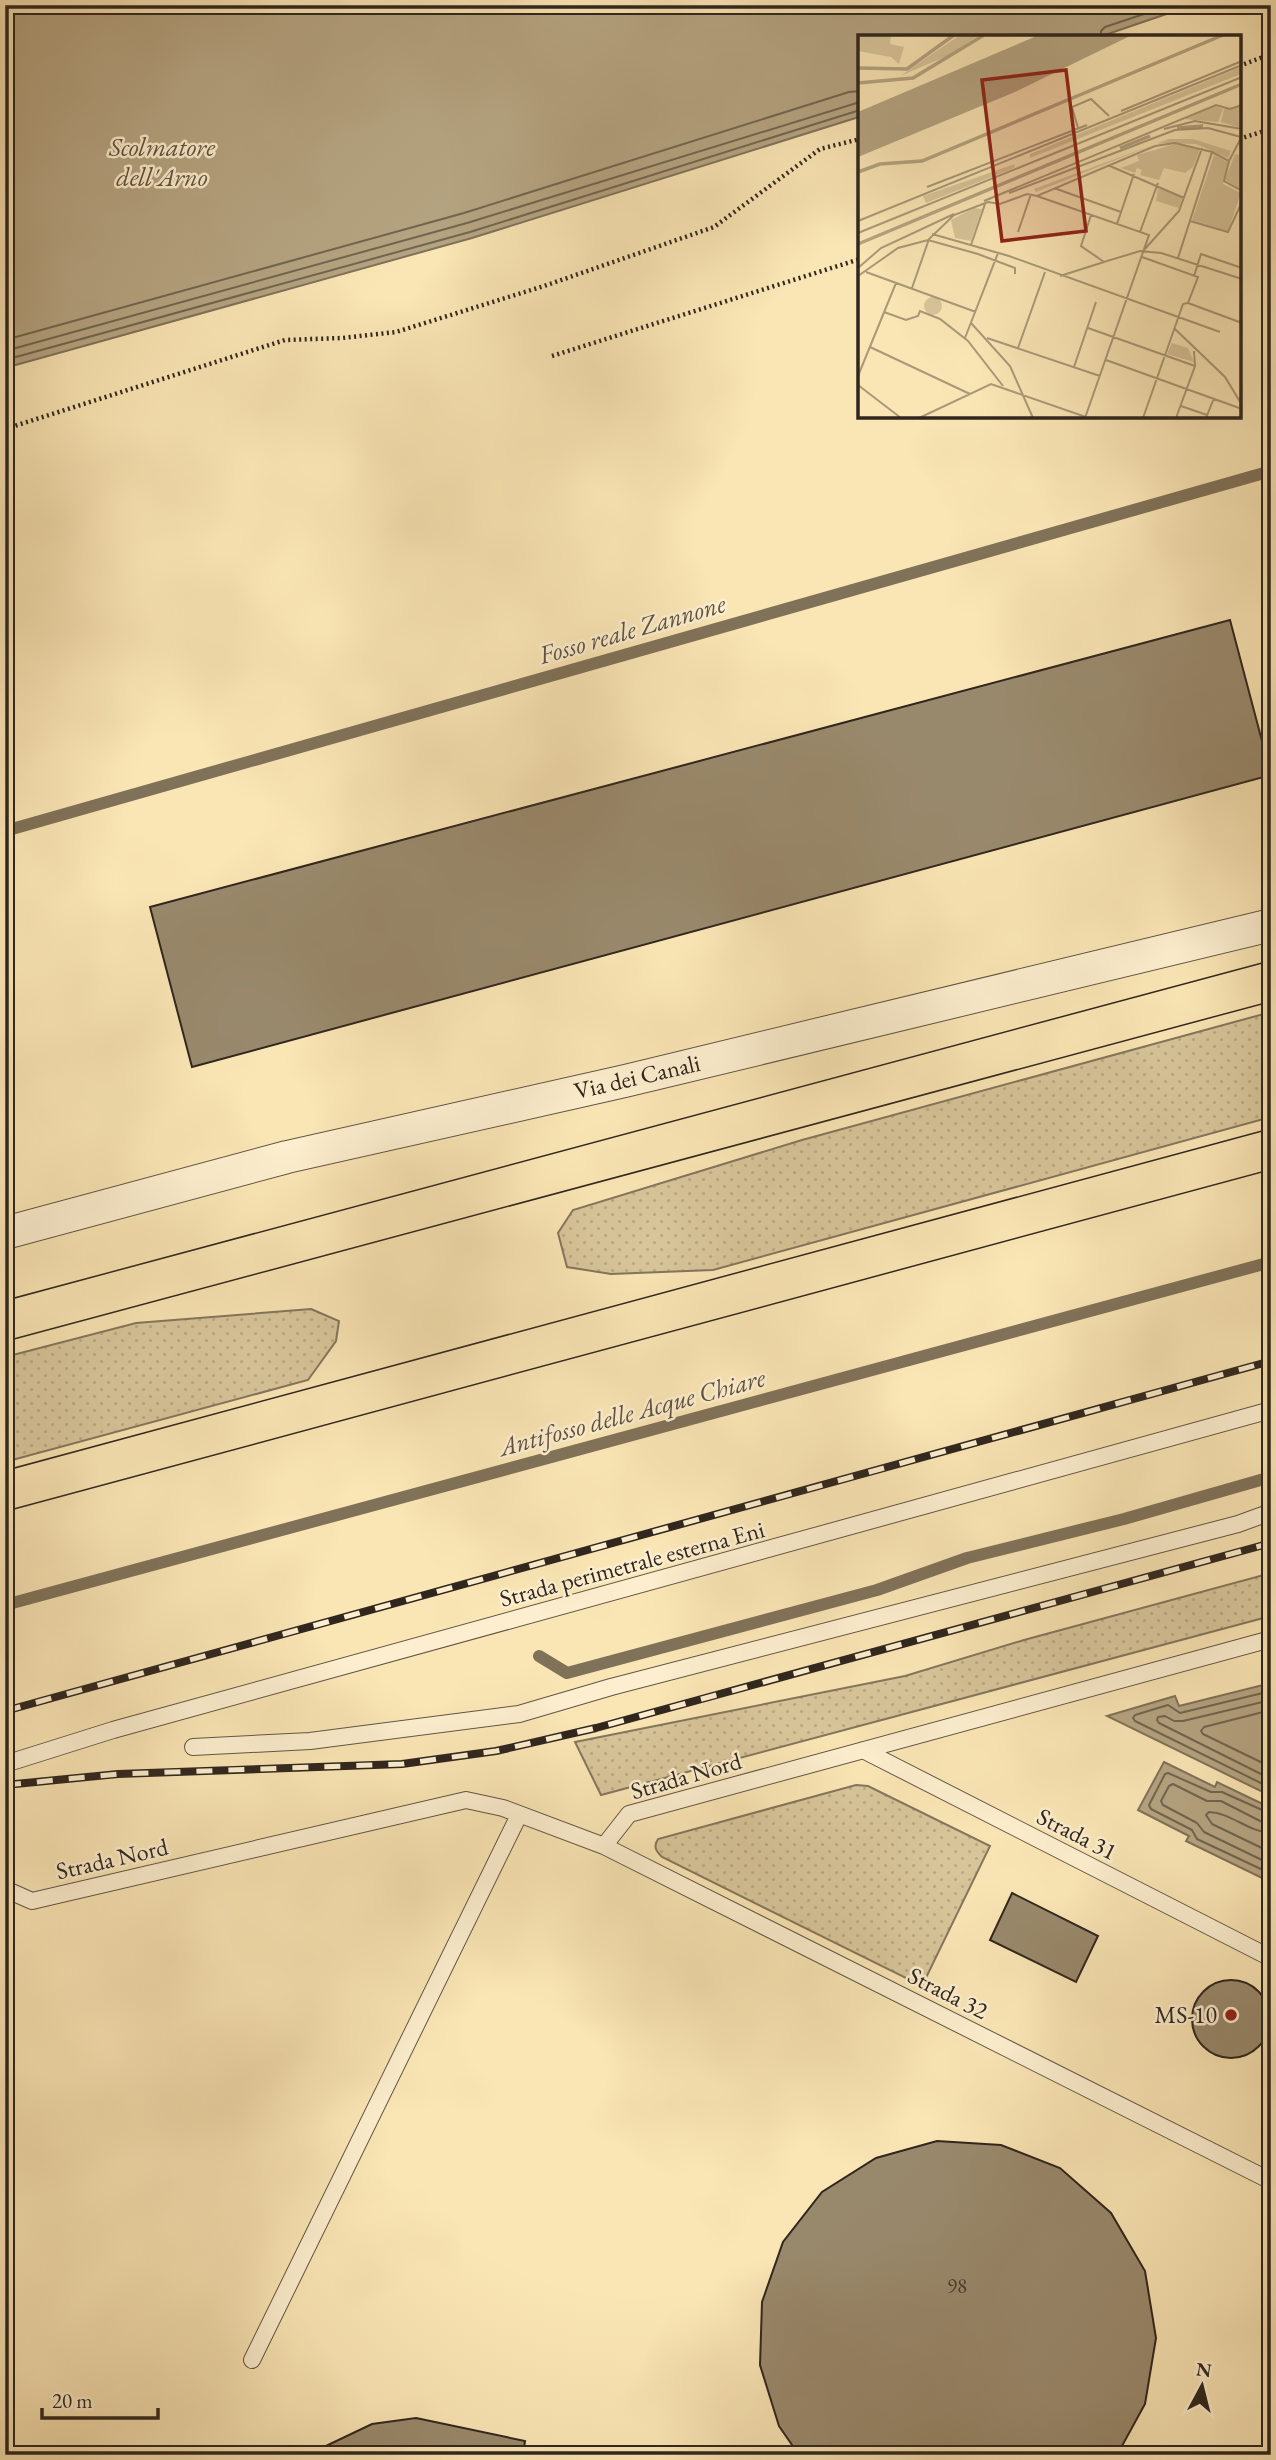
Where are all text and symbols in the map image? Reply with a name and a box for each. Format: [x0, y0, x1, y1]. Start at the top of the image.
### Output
inset map [858, 35, 1241, 418]
water label: Scolmatore dell'Arno [108, 130, 216, 194]
water label: Fosso reale Zannone [534, 586, 731, 672]
street label: Via dei Canali [571, 1047, 703, 1106]
water label: Antifosso delle Acque Chiare [493, 1360, 770, 1465]
street label: Strada perimetrale esterna Eni [496, 1513, 768, 1614]
street label: Strada Nord [627, 1745, 746, 1806]
street label: Strada 31 [1032, 1800, 1123, 1867]
street label: Strada Nord [53, 1830, 172, 1886]
street label: Strada 32 [903, 1959, 994, 2026]
place label: MS-10 [1155, 1999, 1217, 2030]
marker: MS-10 [1223, 2007, 1239, 2023]
house number: 98 [947, 2272, 967, 2299]
north arrow [1168, 2352, 1238, 2422]
text: N [1195, 2356, 1214, 2383]
scale bar [42, 2376, 158, 2420]
text: 20 m [52, 2387, 93, 2414]

